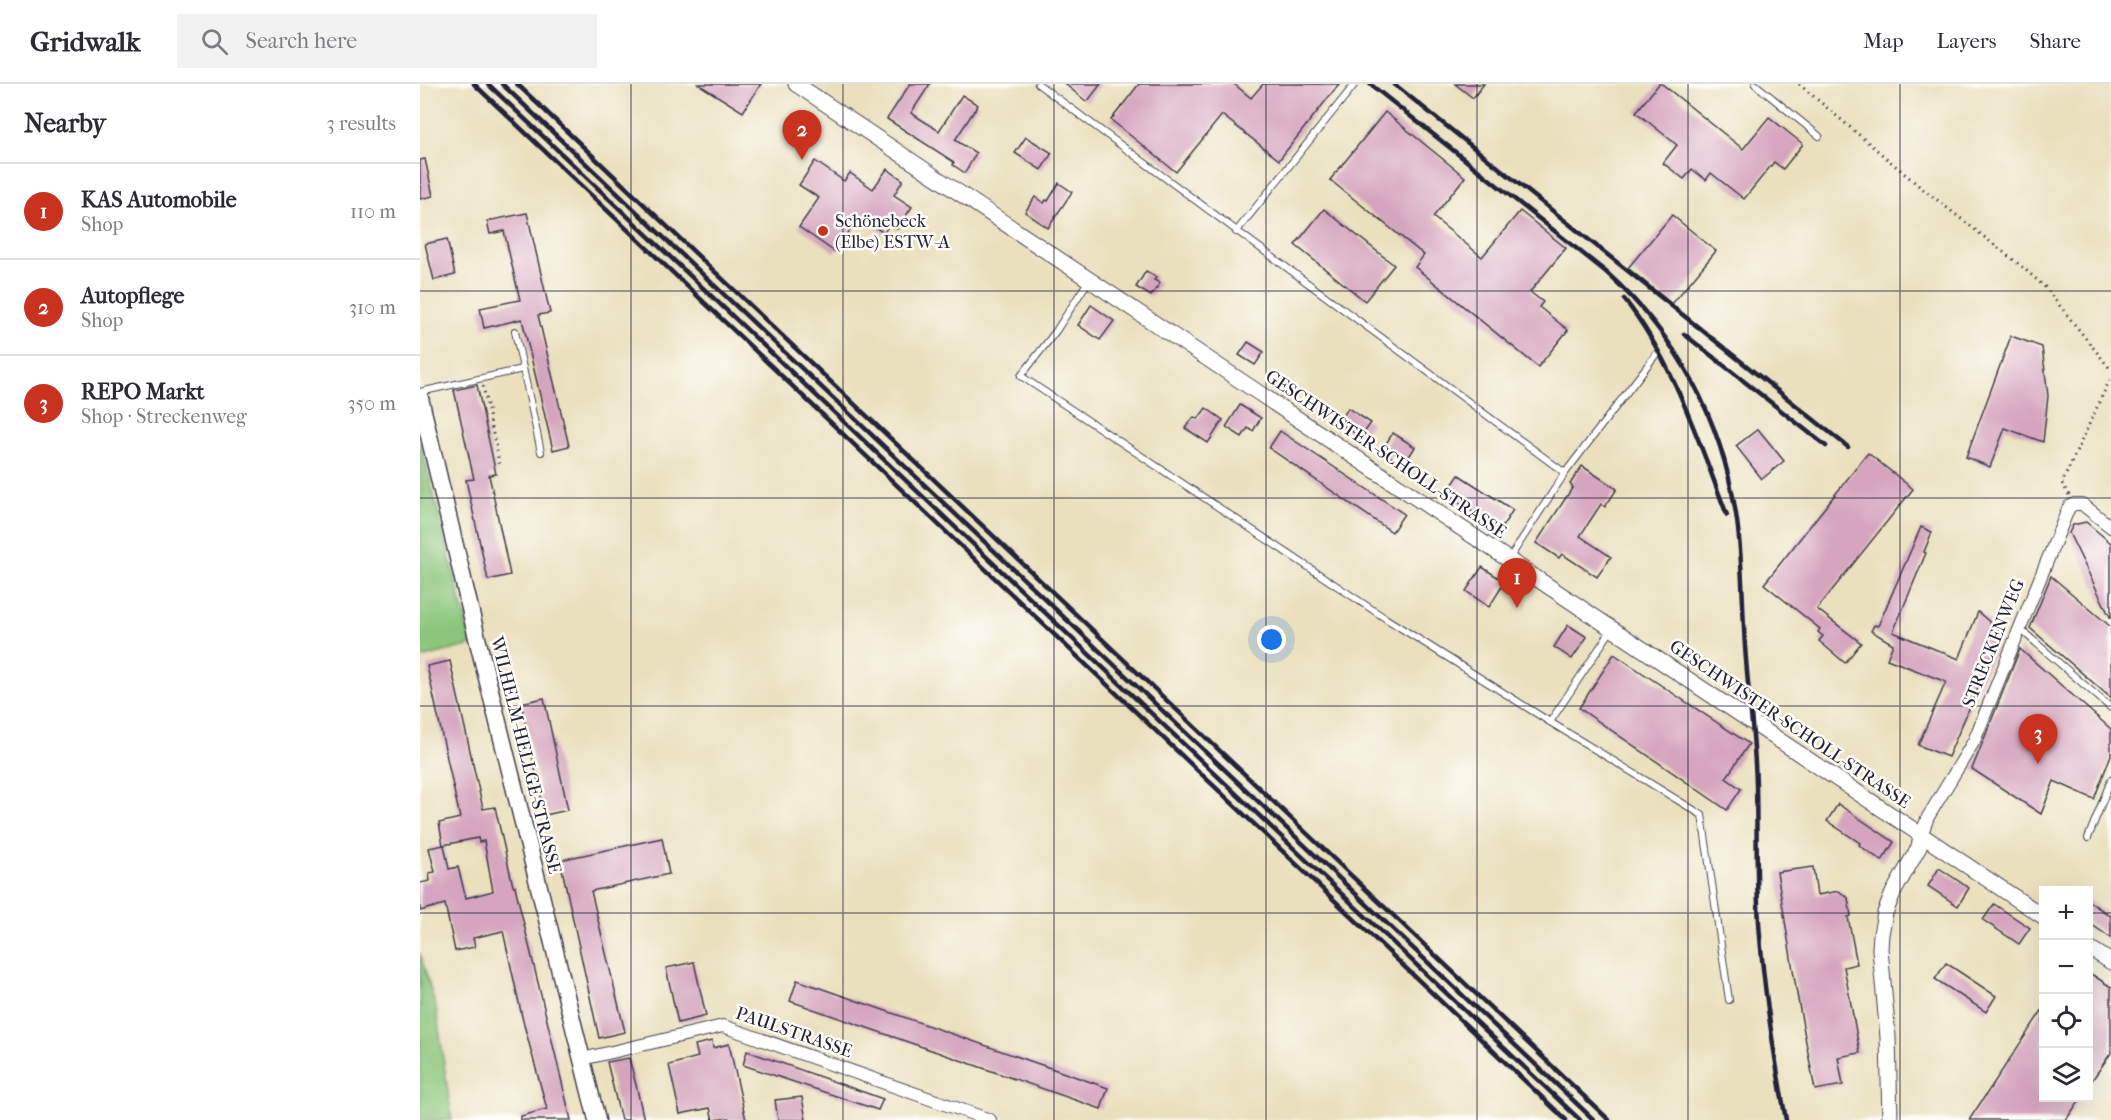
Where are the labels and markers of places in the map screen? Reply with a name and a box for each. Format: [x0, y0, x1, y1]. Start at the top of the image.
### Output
pin: 2 [782, 110, 821, 160]
place label: Schönebeck (Elbe) ESTW-A [835, 211, 950, 253]
marker: Schönebeck (Elbe) ESTW-A [816, 224, 830, 238]
pin: 1 [1498, 558, 1536, 608]
pin: 3 [2018, 714, 2058, 764]

